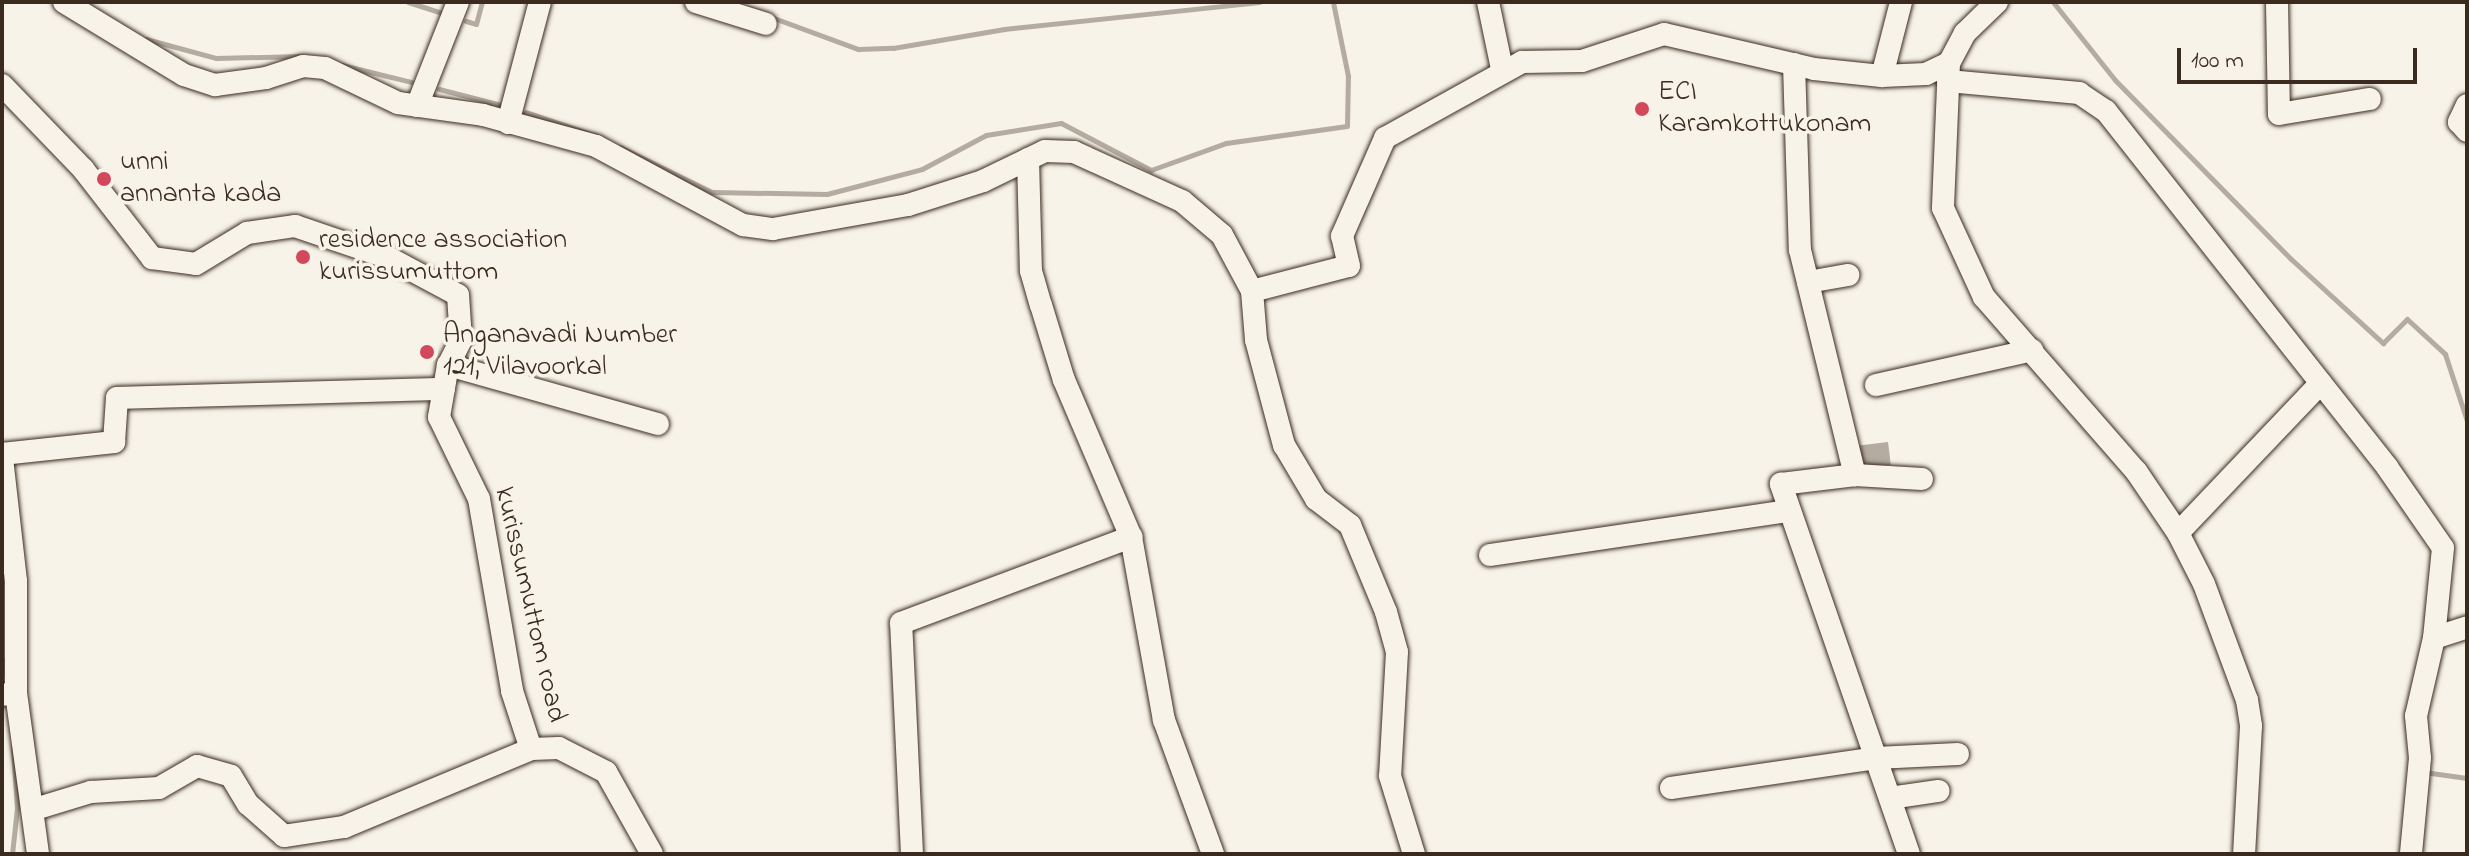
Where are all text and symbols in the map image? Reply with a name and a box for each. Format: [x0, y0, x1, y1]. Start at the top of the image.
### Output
scale bar [2181, 32, 2421, 82]
text: 100 m [2191, 44, 2244, 79]
place label: ECI Karamkottukonam [1658, 76, 1871, 142]
marker: ECI Karamkottukonam [1633, 100, 1651, 118]
place label: unni annanta kada [120, 146, 281, 212]
marker: unni annanta kada [95, 170, 113, 188]
place label: residence association kurissumuttom [319, 224, 567, 290]
marker: residence association kurissumuttom [294, 248, 312, 266]
place label: Anganavadi Number 121, Vilavoorkal [443, 319, 677, 385]
marker: Anganavadi Number 121, Vilavoorkal [418, 343, 436, 361]
street label: kurissumuttom road [486, 484, 572, 726]

